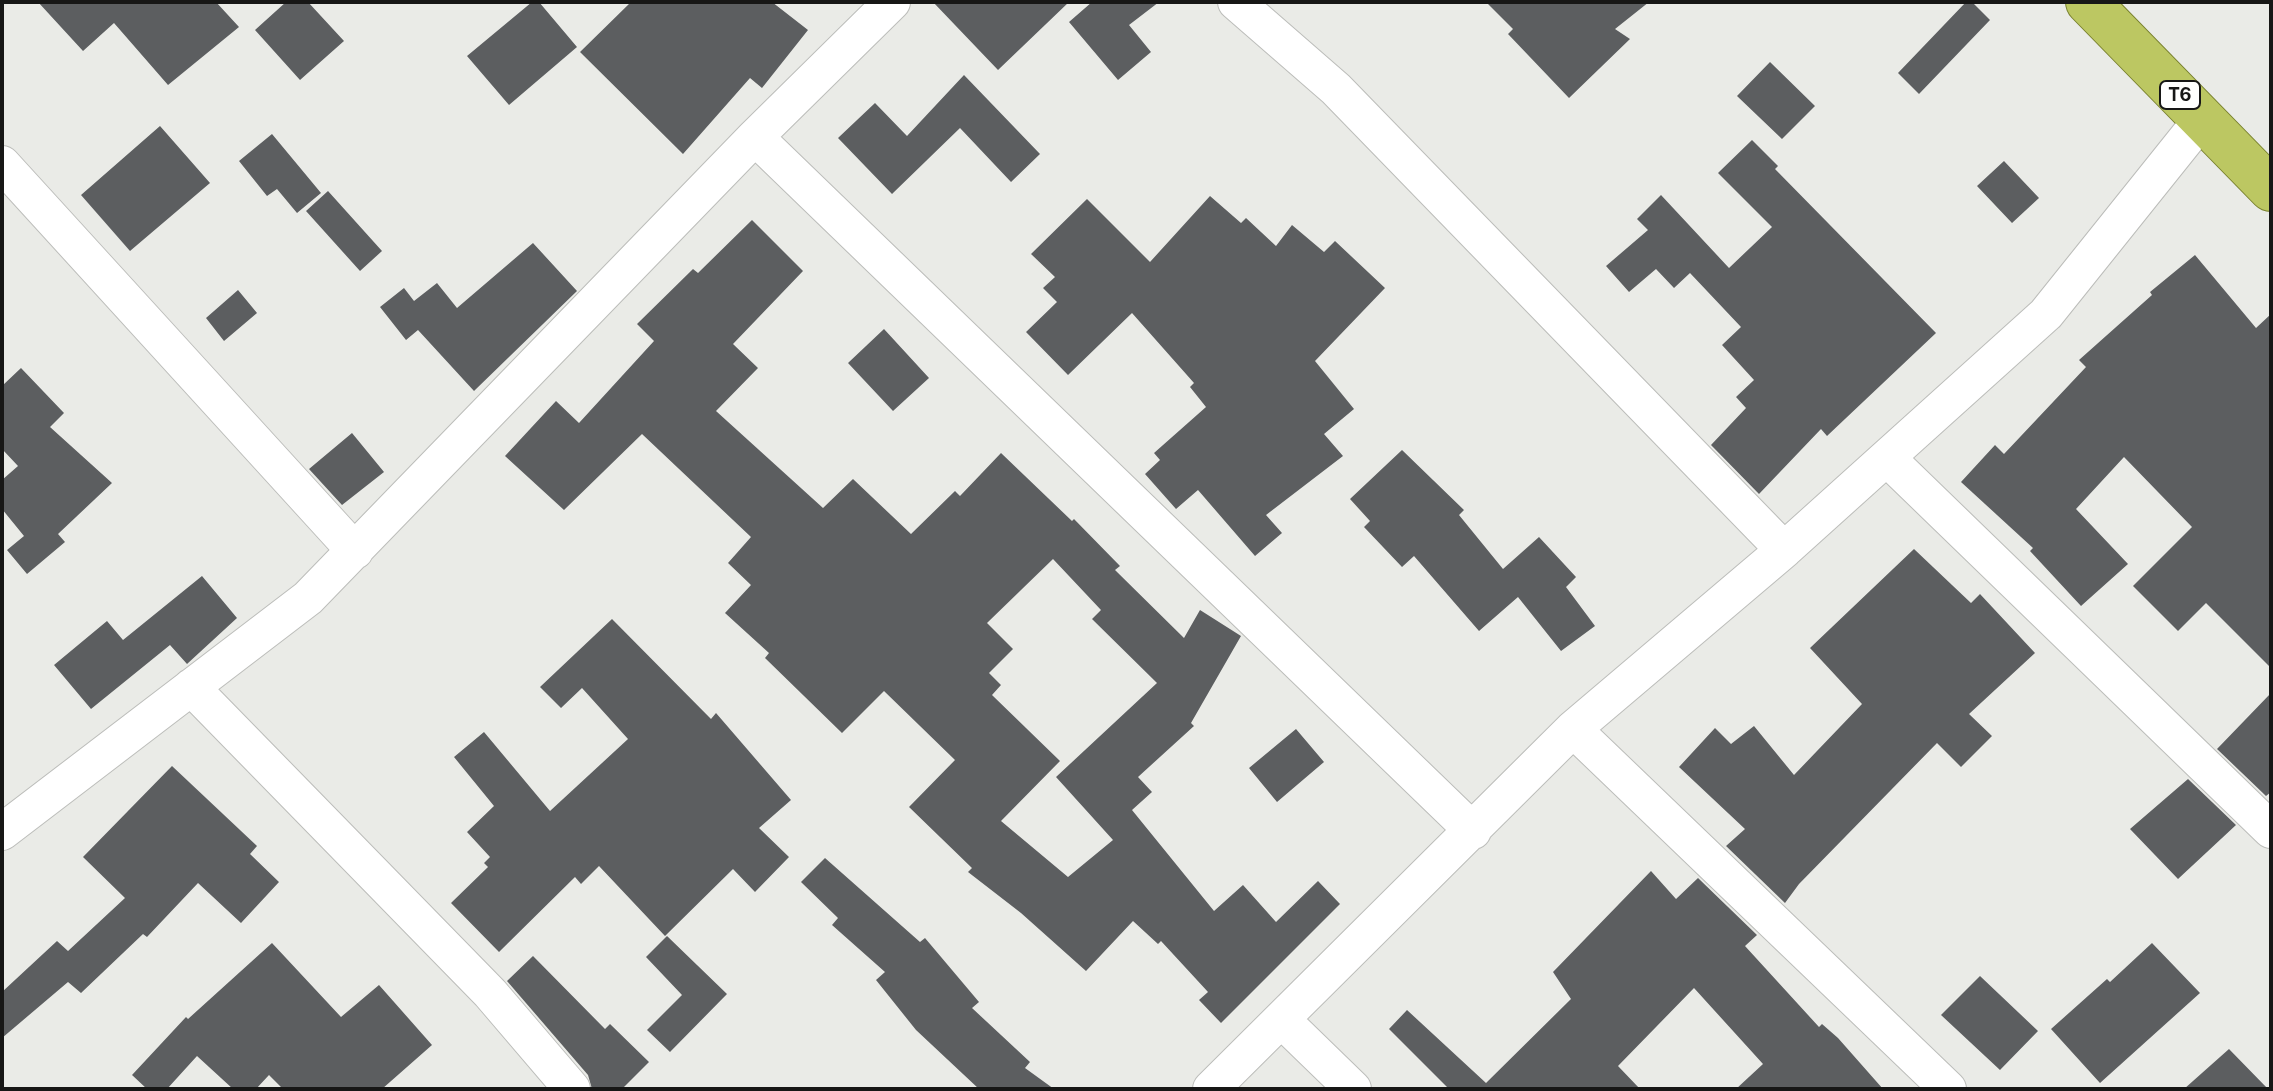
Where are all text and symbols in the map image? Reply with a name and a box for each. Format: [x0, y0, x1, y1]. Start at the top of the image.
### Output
road number: T6 [2160, 81, 2200, 109]

